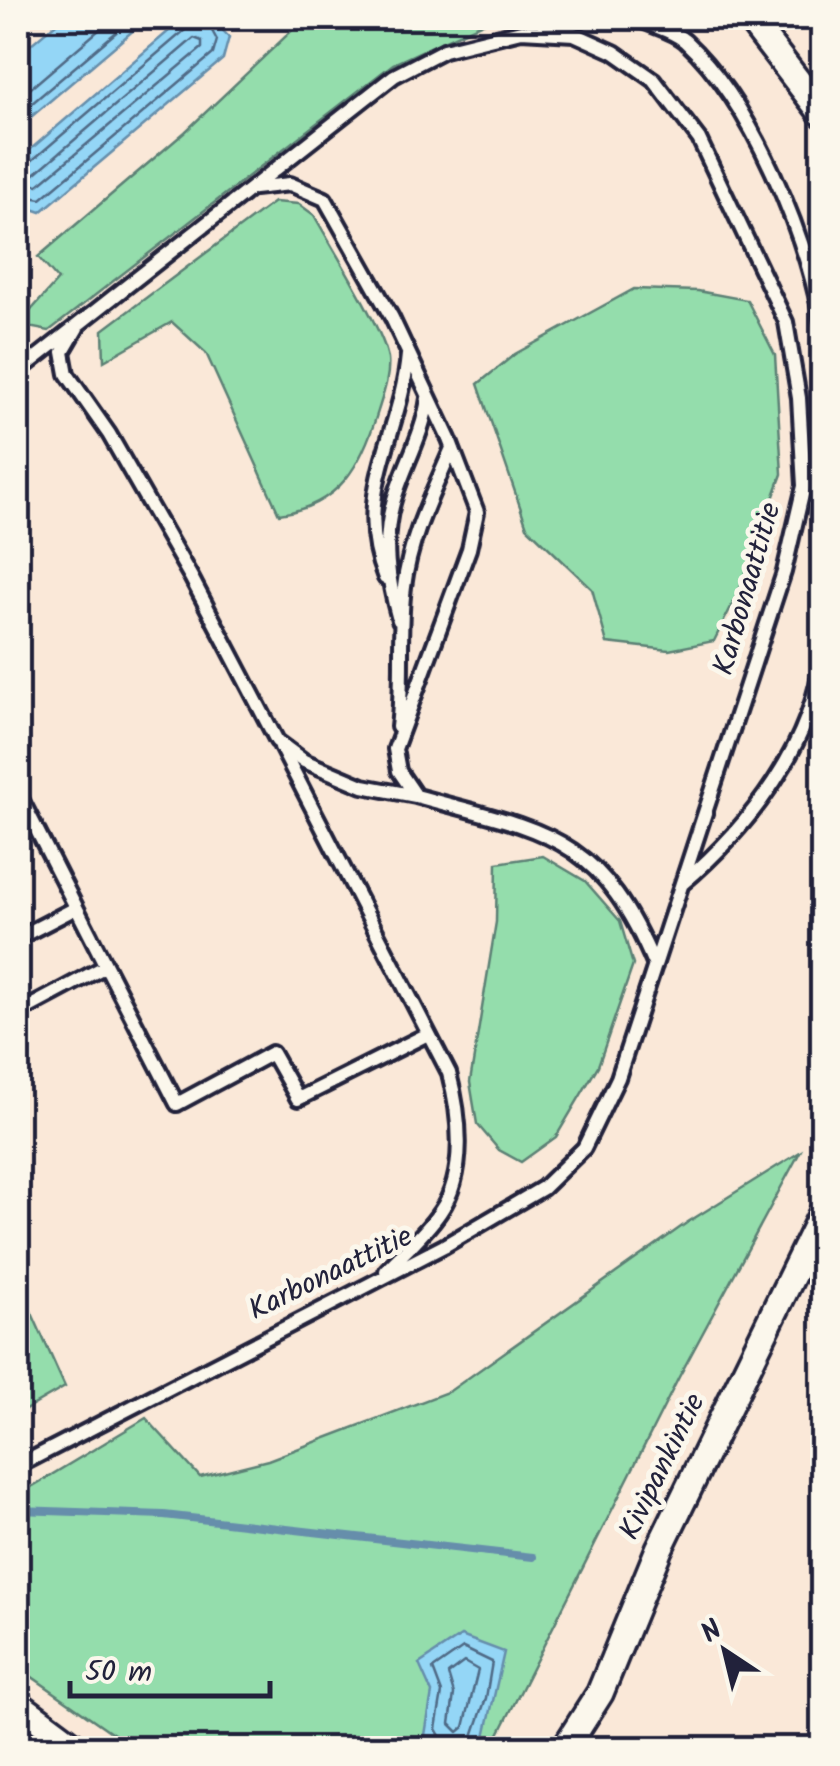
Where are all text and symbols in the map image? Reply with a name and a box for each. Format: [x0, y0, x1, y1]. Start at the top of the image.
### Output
street label: Karbonaattitie [700, 497, 796, 681]
street label: Karbonaattitie [241, 1213, 421, 1335]
street label: Kivipankintie [607, 1385, 719, 1549]
north arrow [675, 1601, 775, 1701]
text: N [692, 1609, 733, 1656]
scale bar [70, 1636, 270, 1698]
text: 50 m [85, 1649, 152, 1697]

